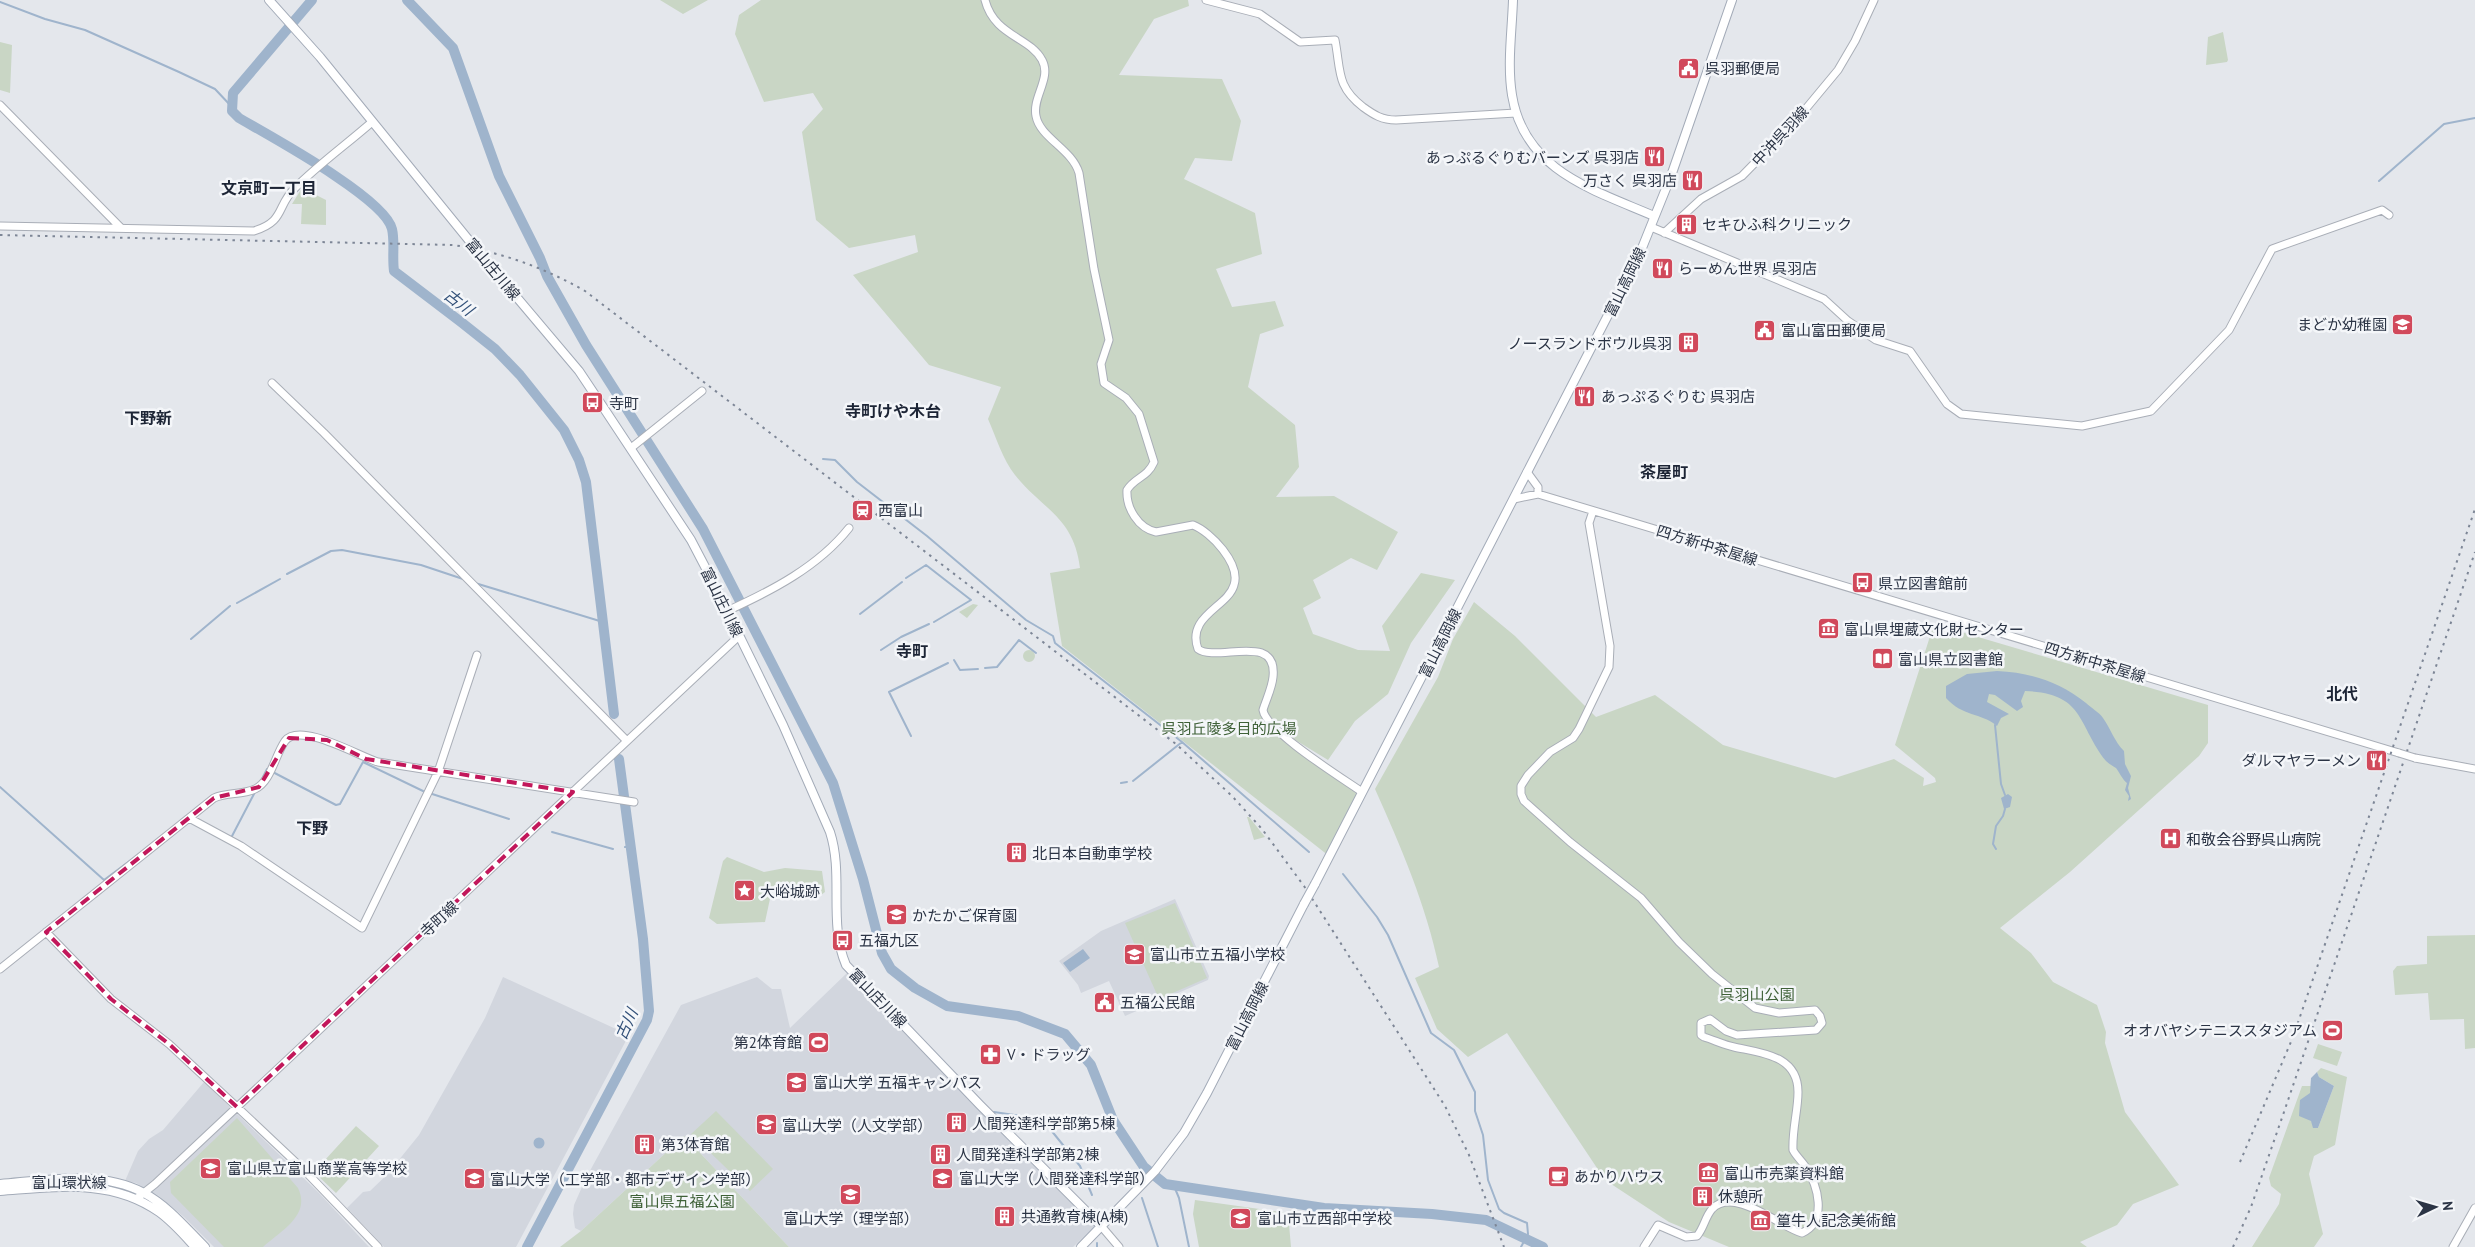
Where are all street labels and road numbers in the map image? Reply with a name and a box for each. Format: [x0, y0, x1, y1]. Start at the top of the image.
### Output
street label: 中沖呉羽線 [1747, 102, 1813, 170]
street label: 富山庄川線 [462, 234, 524, 304]
street label: 富山高岡線 [1600, 244, 1650, 320]
street label: 四方新中茶屋線 [1654, 521, 1760, 569]
street label: 富山庄川線 [697, 564, 747, 640]
street label: 富山高岡線 [1415, 605, 1465, 681]
street label: 四方新中茶屋線 [2042, 638, 2148, 686]
street label: 寺町線 [416, 897, 462, 941]
street label: 富山庄川線 [845, 964, 911, 1032]
street label: 富山高岡線 [1222, 978, 1272, 1054]
street label: 富山環状線 [31, 1173, 107, 1192]

